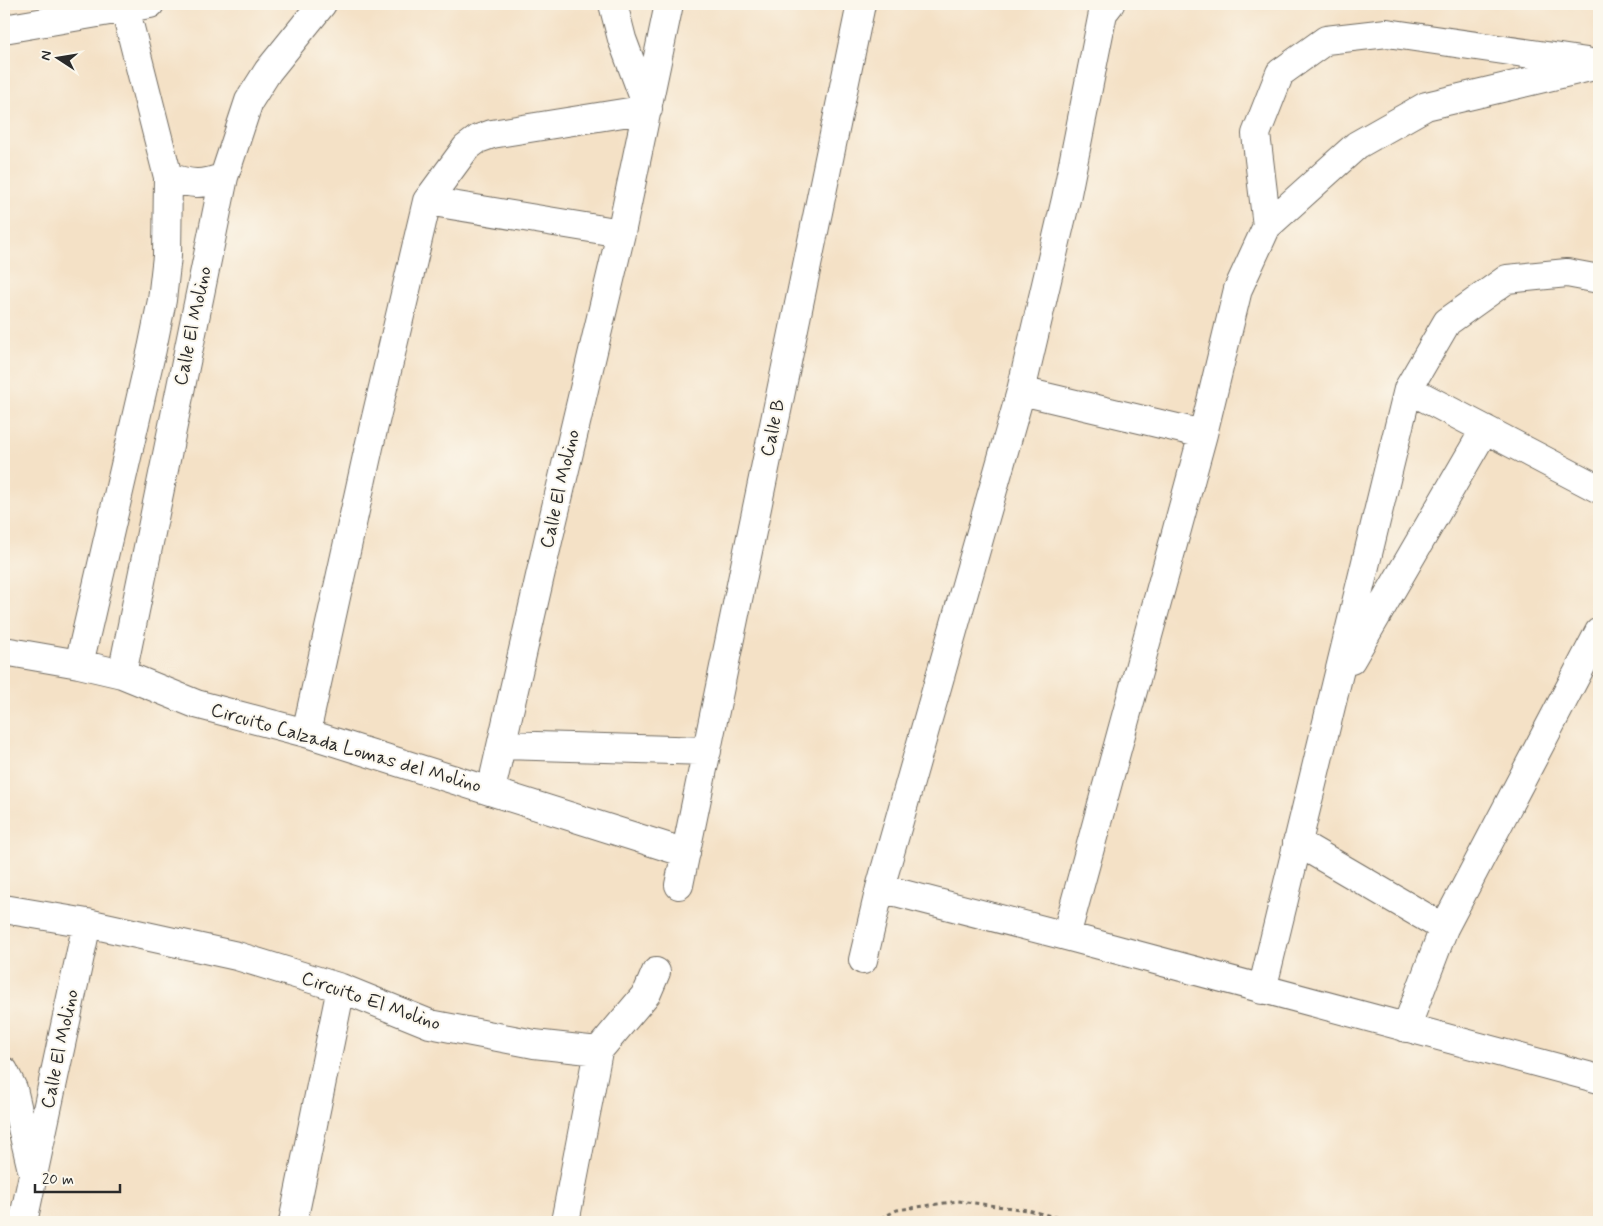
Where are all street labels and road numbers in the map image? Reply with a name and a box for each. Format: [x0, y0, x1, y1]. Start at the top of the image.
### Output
street label: Calle El Molino [168, 264, 218, 388]
street label: Calle B [755, 397, 791, 459]
street label: Calle El Molino [534, 427, 586, 551]
street label: Circuito Calzada Lomas del Molino [208, 697, 484, 799]
street label: Circuito El Molino [298, 965, 444, 1037]
street label: Calle El Molino [35, 987, 85, 1111]

